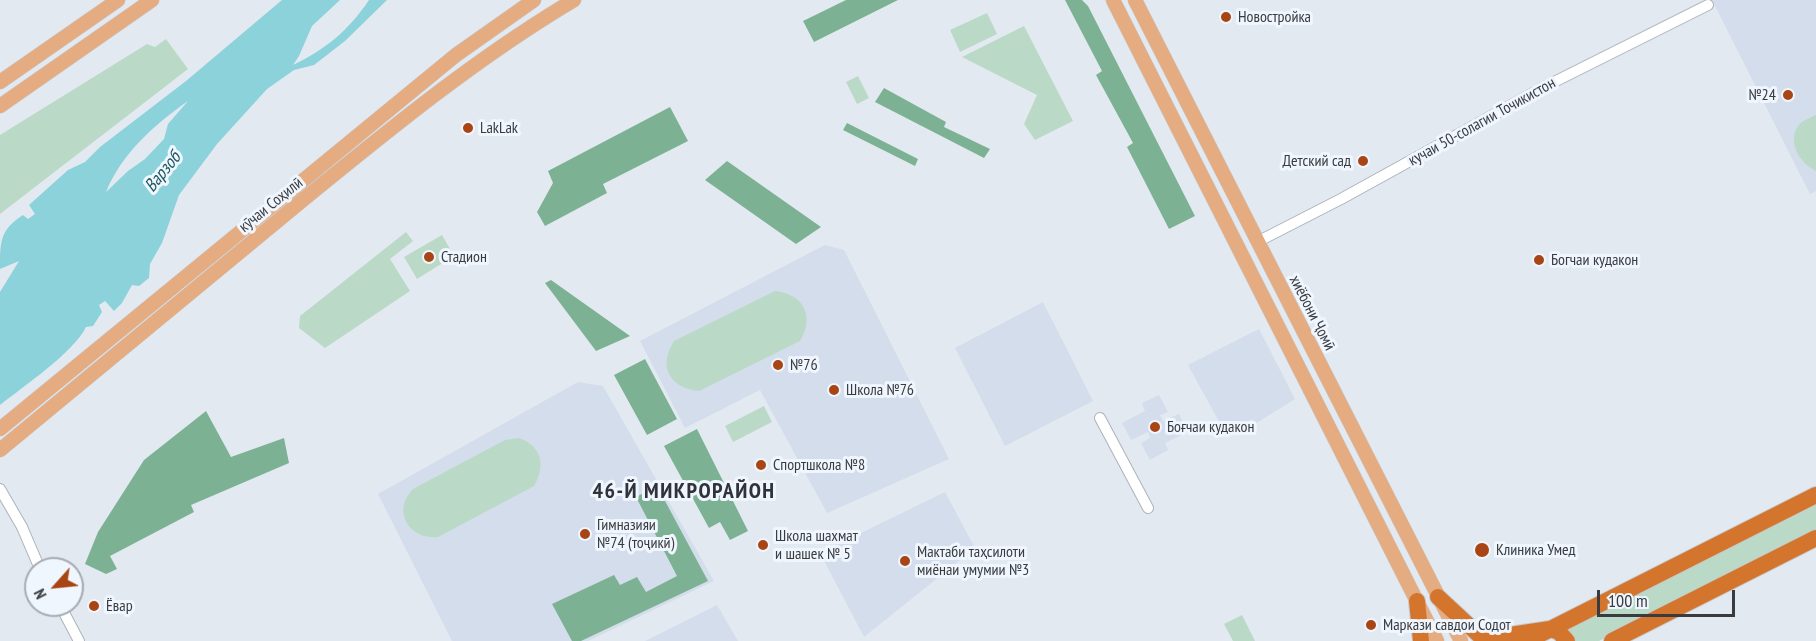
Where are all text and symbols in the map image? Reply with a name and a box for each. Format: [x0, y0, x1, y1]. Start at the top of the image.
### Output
place label: Новостройка [1238, 7, 1311, 27]
marker: Новостройка [1219, 10, 1233, 24]
street label: кучаи 50-солагии Точикистон [1405, 74, 1559, 170]
place label: №24 [1748, 85, 1776, 105]
marker: №24 [1781, 88, 1795, 102]
place label: LakLak [480, 118, 518, 138]
marker: LakLak [461, 121, 475, 135]
water label: Варзоб [140, 148, 186, 196]
place label: Детский сад [1283, 151, 1351, 171]
marker: Детский сад [1356, 154, 1370, 168]
street label: кӯчаи Соҳилӣ [235, 173, 307, 237]
place label: Стадион [441, 247, 487, 267]
marker: Стадион [422, 250, 436, 264]
place label: Богчаи кудакон [1551, 250, 1638, 270]
marker: Богчаи кудакон [1532, 253, 1546, 267]
street label: хиёбони Ҷомӣ [1285, 272, 1339, 354]
place label: №76 [790, 355, 818, 375]
marker: №76 [771, 358, 785, 372]
place label: Школа №76 [846, 380, 914, 400]
marker: Школа №76 [827, 383, 841, 397]
place label: Боғчаи кудакон [1167, 417, 1254, 437]
marker: Боғчаи кудакон [1148, 420, 1162, 434]
place label: Спортшкола №8 [773, 455, 865, 475]
marker: Спортшкола №8 [754, 458, 768, 472]
district label: 46-Й МИКРОРАЙОН [592, 479, 776, 505]
place label: Гимназияи №74 (тоҷикӣ) [597, 515, 674, 553]
place label: Школа шахмат и шашек № 5 [775, 526, 858, 564]
marker: Гимназияи №74 (тоҷикӣ) [578, 527, 592, 541]
marker: Школа шахмат и шашек № 5 [756, 538, 770, 552]
place label: Клиника Умед [1496, 540, 1575, 560]
marker: Клиника Умед [1473, 541, 1491, 559]
place label: Мактаби таҳсилоти миёнаи умумии №3 [917, 542, 1029, 580]
marker: Мактаби таҳсилоти миёнаи умумии №3 [898, 554, 912, 568]
north arrow [24, 557, 84, 617]
scale bar [1600, 578, 1738, 616]
text: N [29, 586, 51, 603]
text: 100 m [1608, 589, 1648, 612]
place label: Ёвар [106, 596, 133, 616]
marker: Ёвар [87, 599, 101, 613]
place label: Маркази савдои Содот [1383, 615, 1511, 635]
marker: Маркази савдои Содот [1364, 618, 1378, 632]

